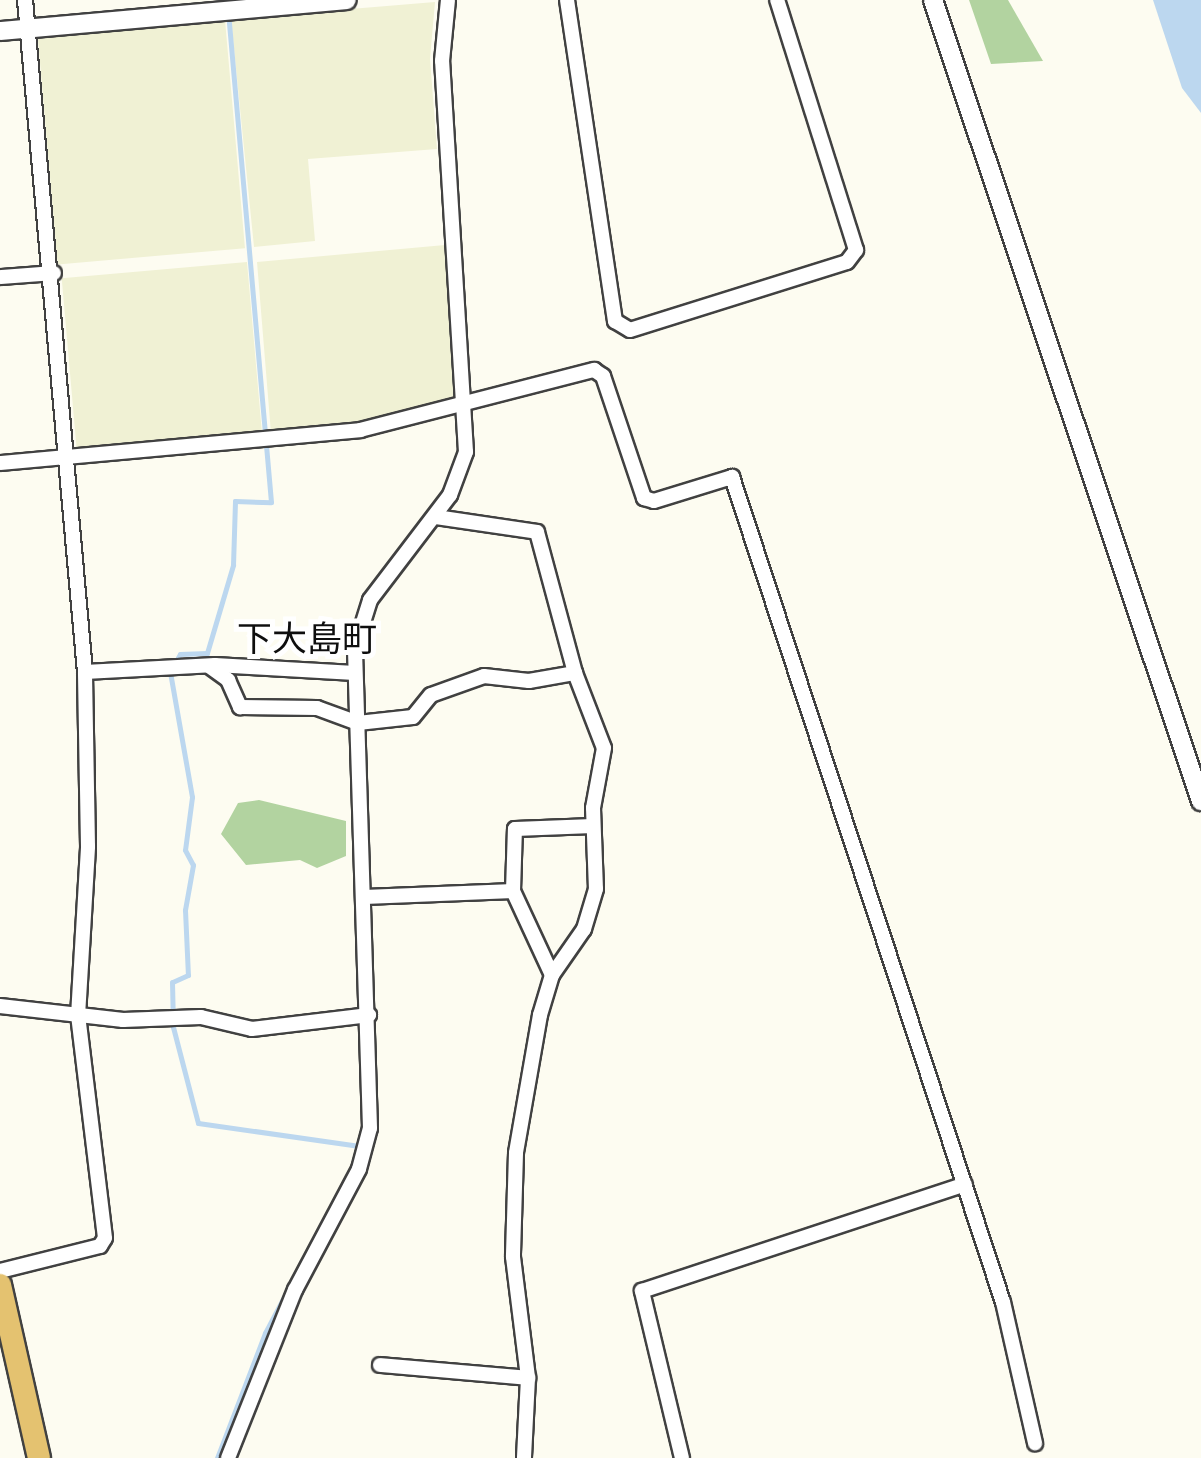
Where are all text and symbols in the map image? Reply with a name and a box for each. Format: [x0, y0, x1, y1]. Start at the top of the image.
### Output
district label: 下大島町 [237, 617, 377, 659]

